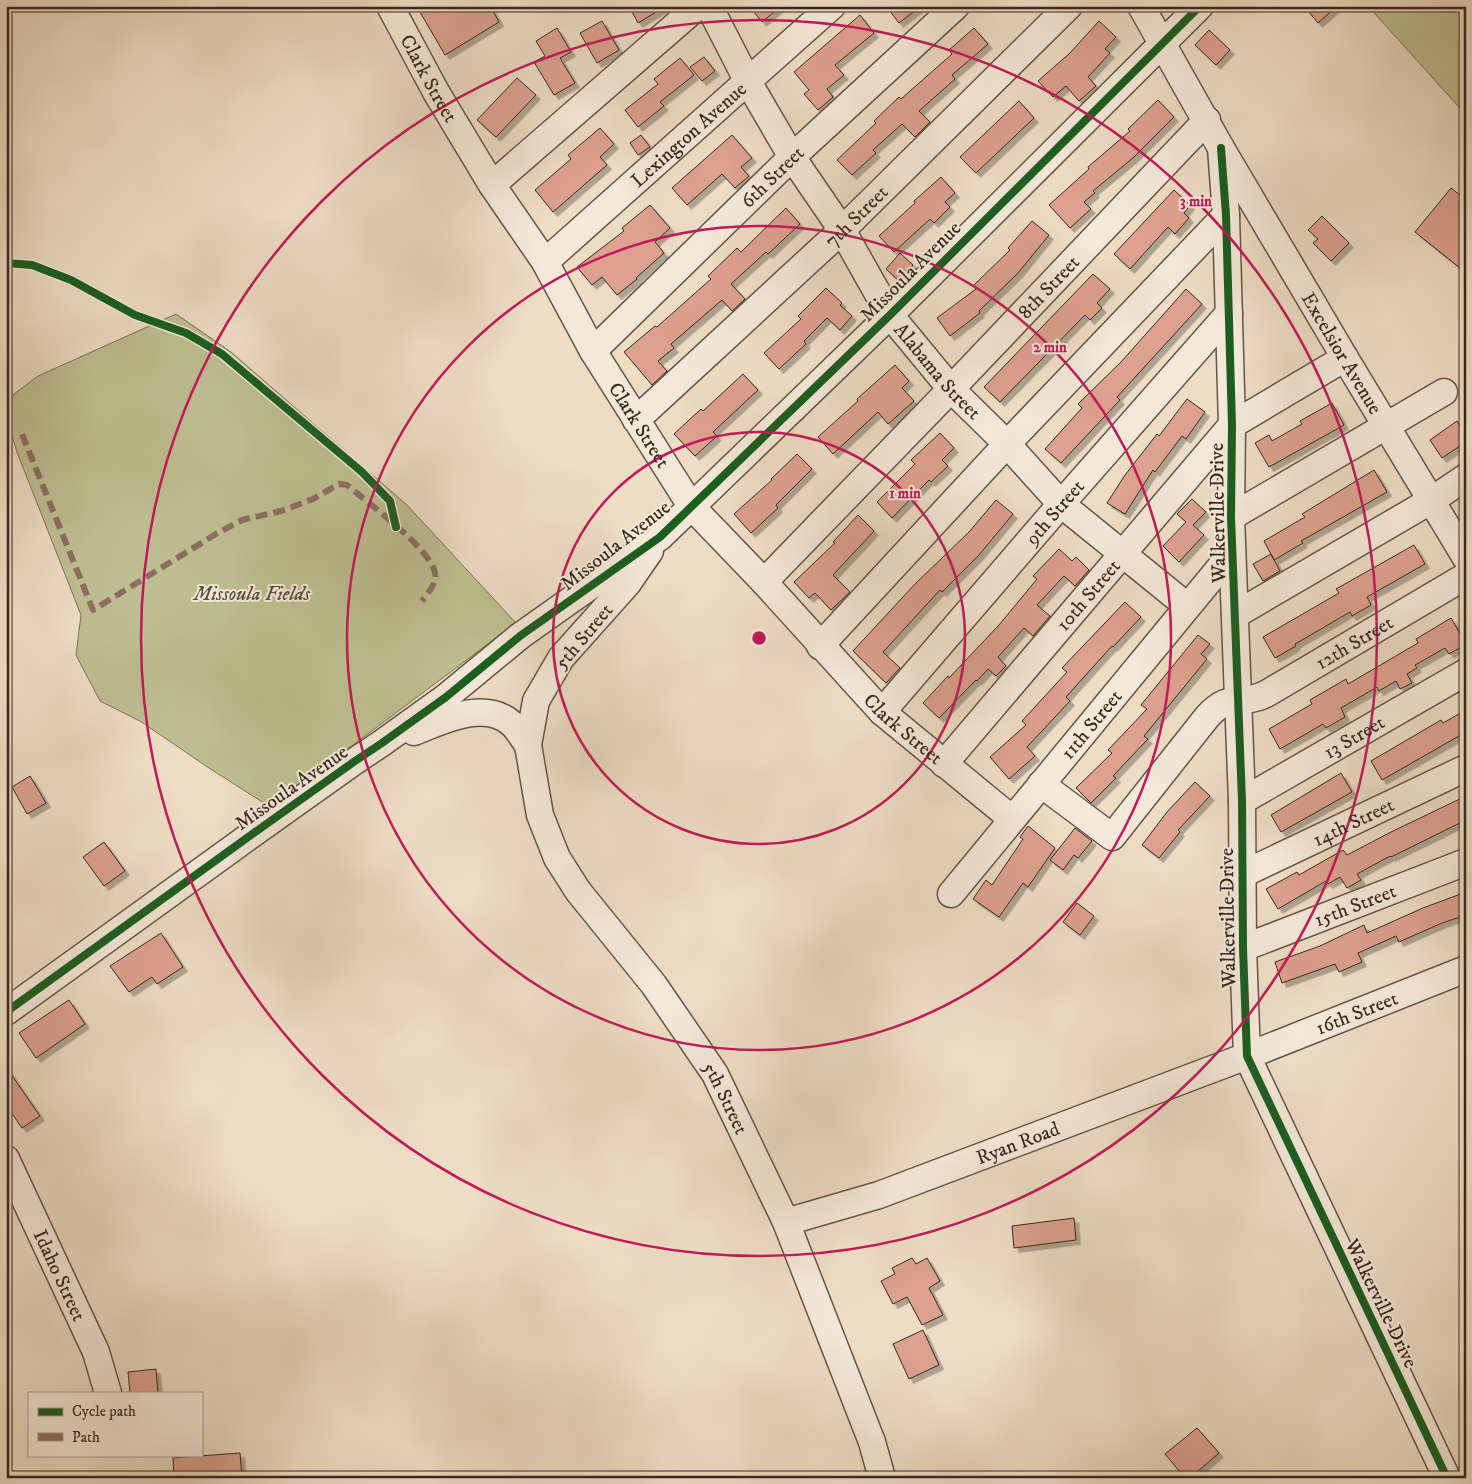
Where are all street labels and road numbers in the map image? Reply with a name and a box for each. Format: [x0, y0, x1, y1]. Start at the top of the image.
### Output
street label: Clark Street [394, 30, 462, 127]
street label: Lexington Avenue [626, 77, 752, 193]
street label: 6th Street [736, 141, 810, 214]
street label: 7th Street [820, 181, 894, 254]
street label: Missoula Avenue [855, 216, 967, 328]
street label: 8th Street [1013, 251, 1086, 325]
street label: Excelsior Avenue [1295, 288, 1387, 419]
street label: Alabama Street [888, 318, 986, 425]
street label: Clark Street [602, 378, 675, 473]
street label: Walkerville Drive [1205, 443, 1232, 584]
street label: 9th Street [1020, 475, 1091, 552]
street label: Missoula Avenue [556, 496, 676, 597]
street label: 10th Street [1051, 555, 1126, 637]
street label: 5th Street [549, 599, 619, 675]
street label: 12th Street [1311, 611, 1398, 676]
street label: 11th Street [1056, 685, 1128, 765]
street label: Clark Street [857, 689, 947, 771]
street label: 13 Street [1320, 711, 1390, 765]
street label: Missoula Avenue [230, 740, 353, 837]
street label: 14th Street [1309, 793, 1399, 853]
street label: Walkerville Drive [1215, 848, 1242, 989]
street label: 15th Street [1311, 879, 1400, 933]
street label: 16th Street [1312, 986, 1402, 1041]
street label: 5th Street [696, 1057, 753, 1139]
street label: Ryan Road [973, 1117, 1063, 1171]
street label: Idaho Street [27, 1226, 91, 1325]
street label: Walkerville Drive [1338, 1234, 1423, 1372]

